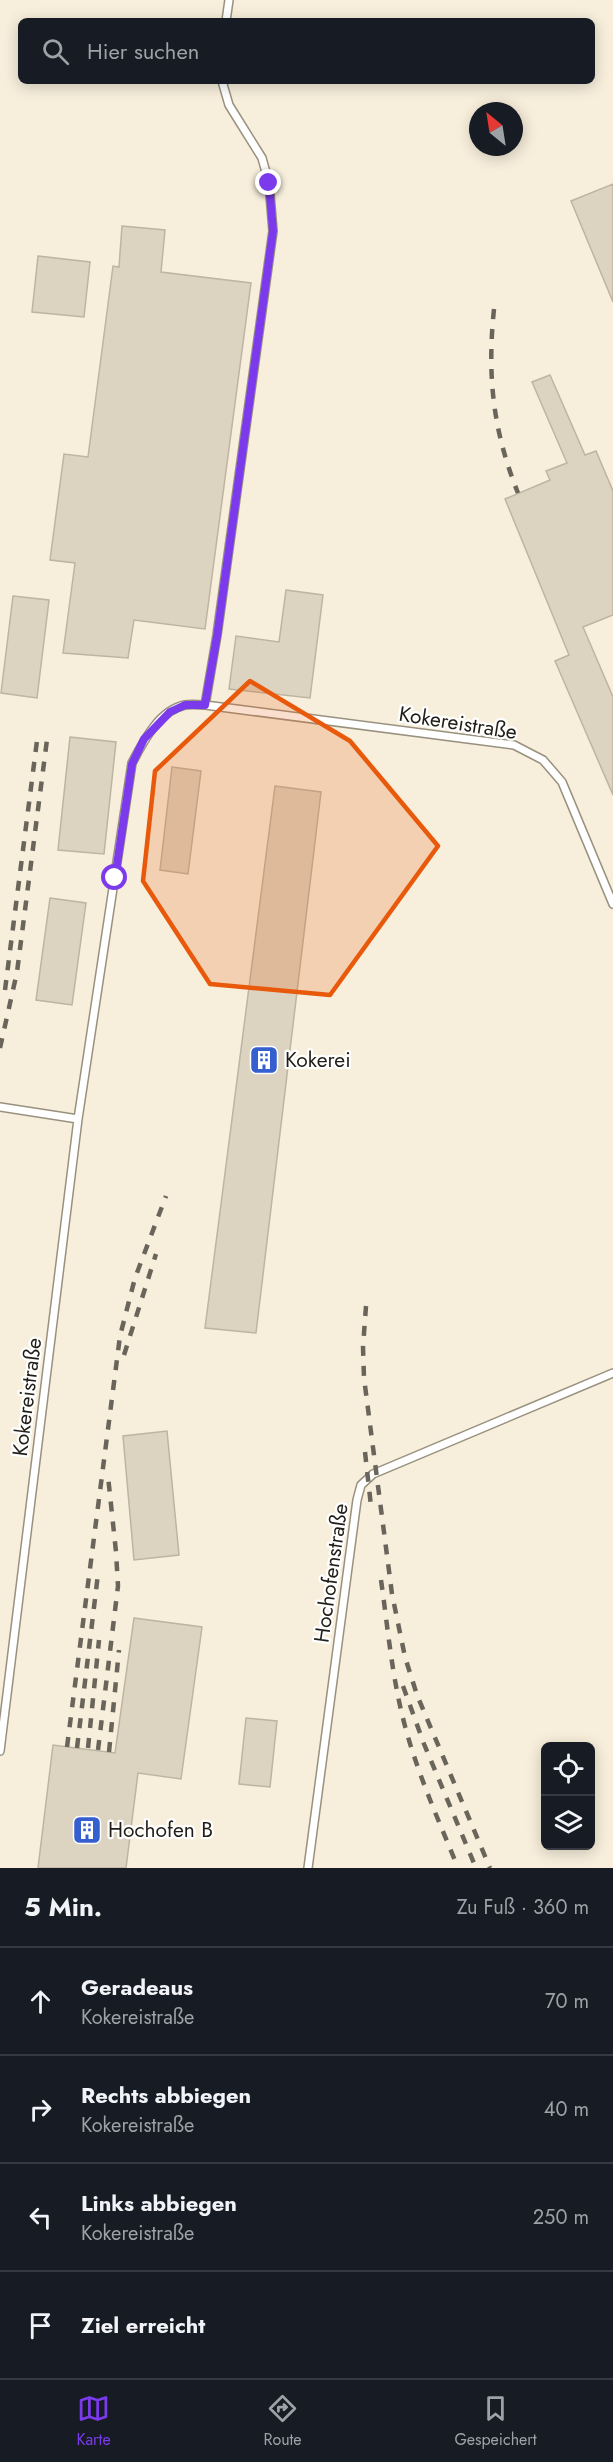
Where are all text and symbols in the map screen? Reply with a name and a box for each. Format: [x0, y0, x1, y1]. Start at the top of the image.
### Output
search box [18, 18, 595, 84]
icon: search [39, 35, 72, 68]
text: Hier suchen [87, 35, 199, 67]
north arrow [469, 102, 523, 156]
route end [255, 169, 281, 195]
street label: Kokereistraße [397, 699, 519, 747]
route start [101, 864, 127, 890]
building icon: Kokerei [248, 1044, 280, 1076]
place label: Kokerei [285, 1045, 351, 1075]
street label: Kokereistraße [5, 1336, 49, 1458]
street label: Hochofenstraße [306, 1501, 356, 1645]
map controls [541, 1742, 595, 1850]
button: locate [541, 1742, 595, 1796]
button: layers [541, 1796, 595, 1850]
building icon: Hochofen B [71, 1814, 103, 1846]
place label: Hochofen B [108, 1815, 213, 1845]
text: 5 Min. [24, 1888, 102, 1926]
text: Zu Fuß · 360 m [457, 1893, 589, 1922]
text: Geradeaus [81, 1971, 193, 2003]
icon: ahead [24, 1985, 57, 2018]
text: 70 m [545, 1987, 589, 2016]
text: Kokereistraße [81, 2003, 194, 2032]
text: Rechts abbiegen [81, 2079, 251, 2111]
icon: right [24, 2093, 57, 2126]
text: 40 m [544, 2095, 589, 2124]
text: Kokereistraße [81, 2111, 194, 2140]
text: Links abbiegen [81, 2187, 237, 2219]
icon: left [24, 2201, 57, 2234]
text: 250 m [533, 2203, 589, 2232]
text: Kokereistraße [81, 2219, 194, 2248]
icon: arrive [24, 2309, 57, 2342]
text: Ziel erreicht [81, 2309, 205, 2341]
tab: Karte [76, 2392, 111, 2451]
tab: Route [263, 2392, 302, 2451]
tab: Gespeichert [454, 2392, 537, 2451]

